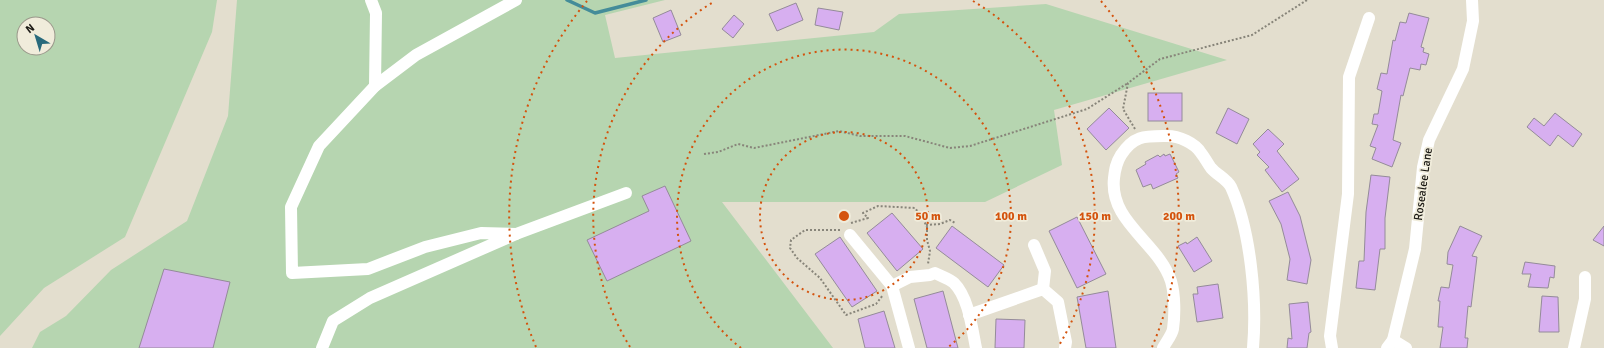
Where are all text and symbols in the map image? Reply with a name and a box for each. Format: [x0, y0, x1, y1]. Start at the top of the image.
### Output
north arrow [16, 16, 56, 56]
text: N [23, 21, 37, 36]
street label: Rosealee Lane [1411, 147, 1436, 221]
centre of rings [837, 209, 851, 223]
text: 50 m [915, 209, 941, 224]
text: 100 m [995, 209, 1027, 224]
text: 150 m [1079, 209, 1111, 224]
text: 200 m [1163, 209, 1195, 224]

